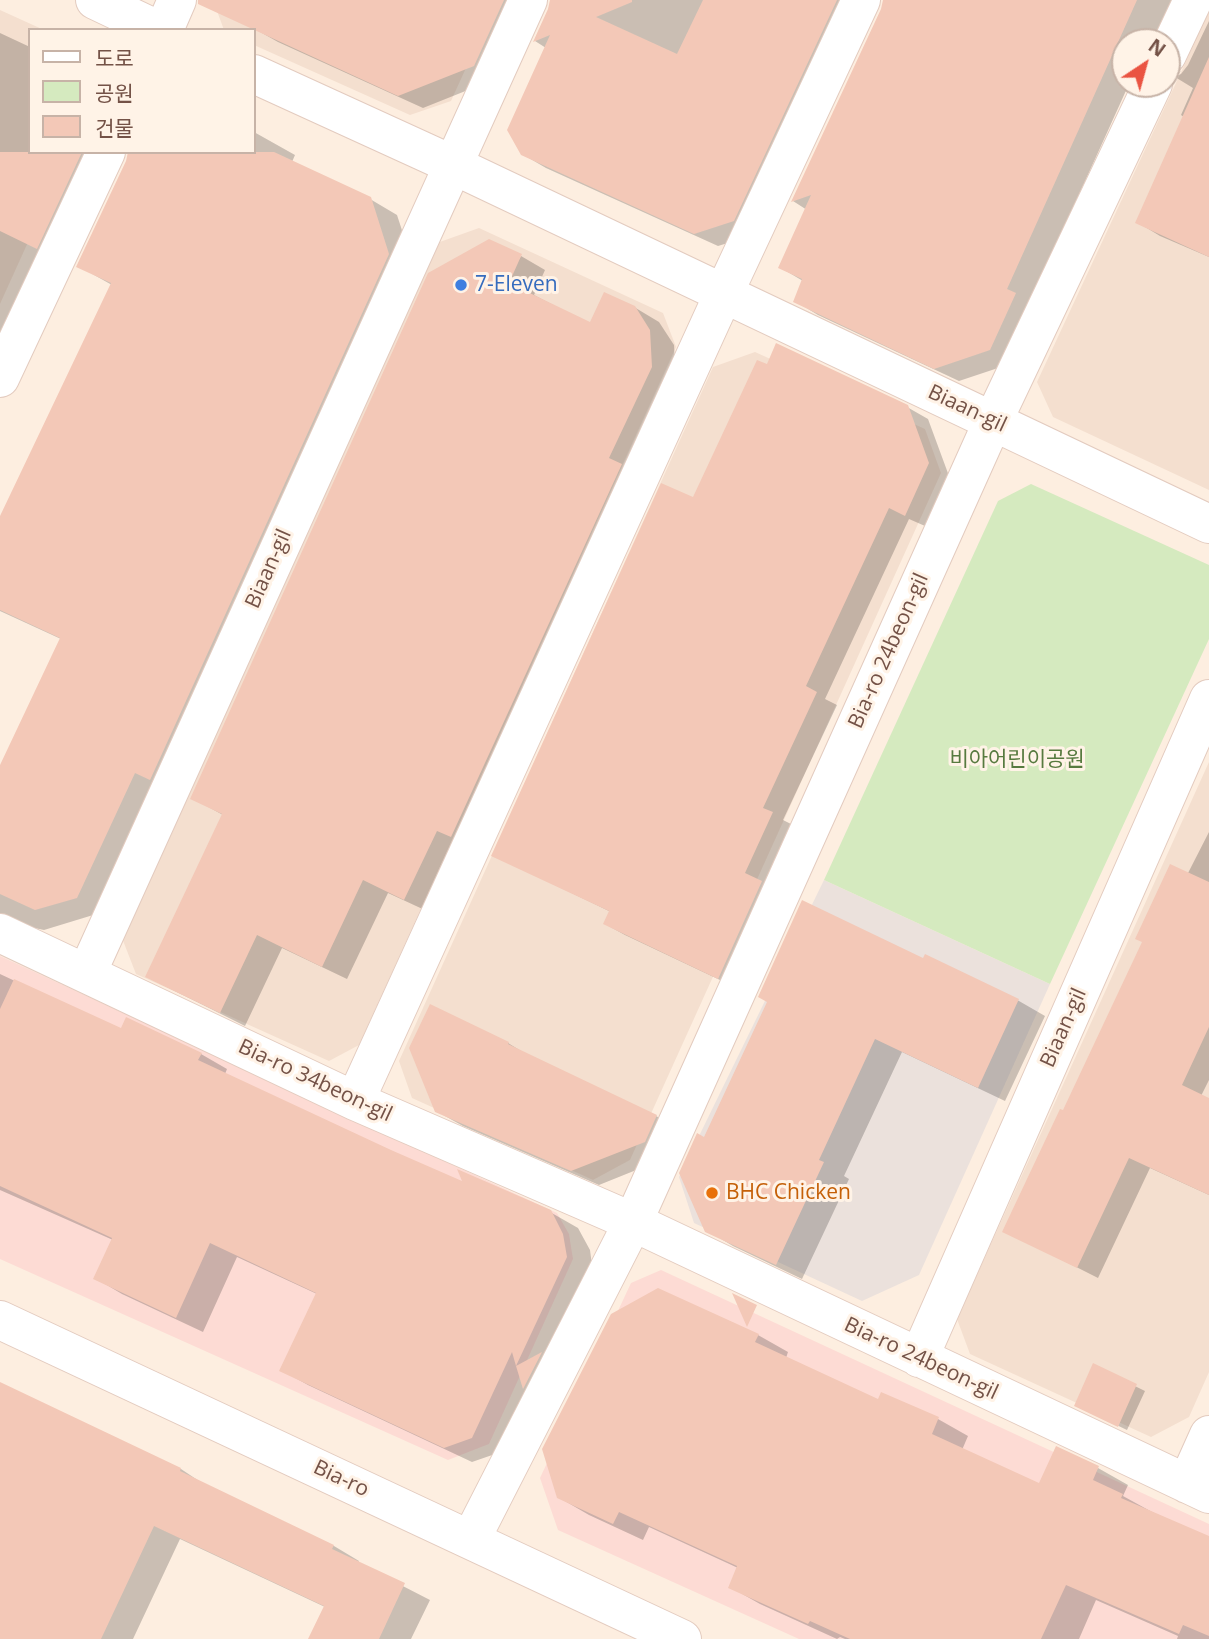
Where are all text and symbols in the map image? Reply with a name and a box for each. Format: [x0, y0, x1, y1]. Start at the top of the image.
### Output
legend [28, 28, 256, 154]
north arrow [1111, 28, 1181, 98]
text: N [1143, 33, 1171, 63]
text: 도로 [95, 44, 134, 72]
text: 공원 [95, 79, 134, 107]
text: 건물 [95, 114, 134, 142]
place label: 7-Eleven [475, 272, 558, 298]
marker: 7-Eleven [453, 277, 469, 293]
street label: Biaan-gil [924, 380, 1010, 438]
street label: Biaan-gil [240, 526, 298, 612]
street label: Bia-ro 24beon-gil [844, 570, 934, 732]
park label: 비아어린이공원 [949, 747, 1085, 773]
street label: Biaan-gil [1035, 985, 1093, 1071]
street label: Bia-ro 34beon-gil [234, 1034, 396, 1128]
place label: BHC Chicken [726, 1180, 851, 1206]
marker: BHC Chicken [704, 1185, 720, 1201]
street label: Bia-ro 24beon-gil [840, 1312, 1002, 1406]
street label: Bia-ro [309, 1455, 373, 1503]

